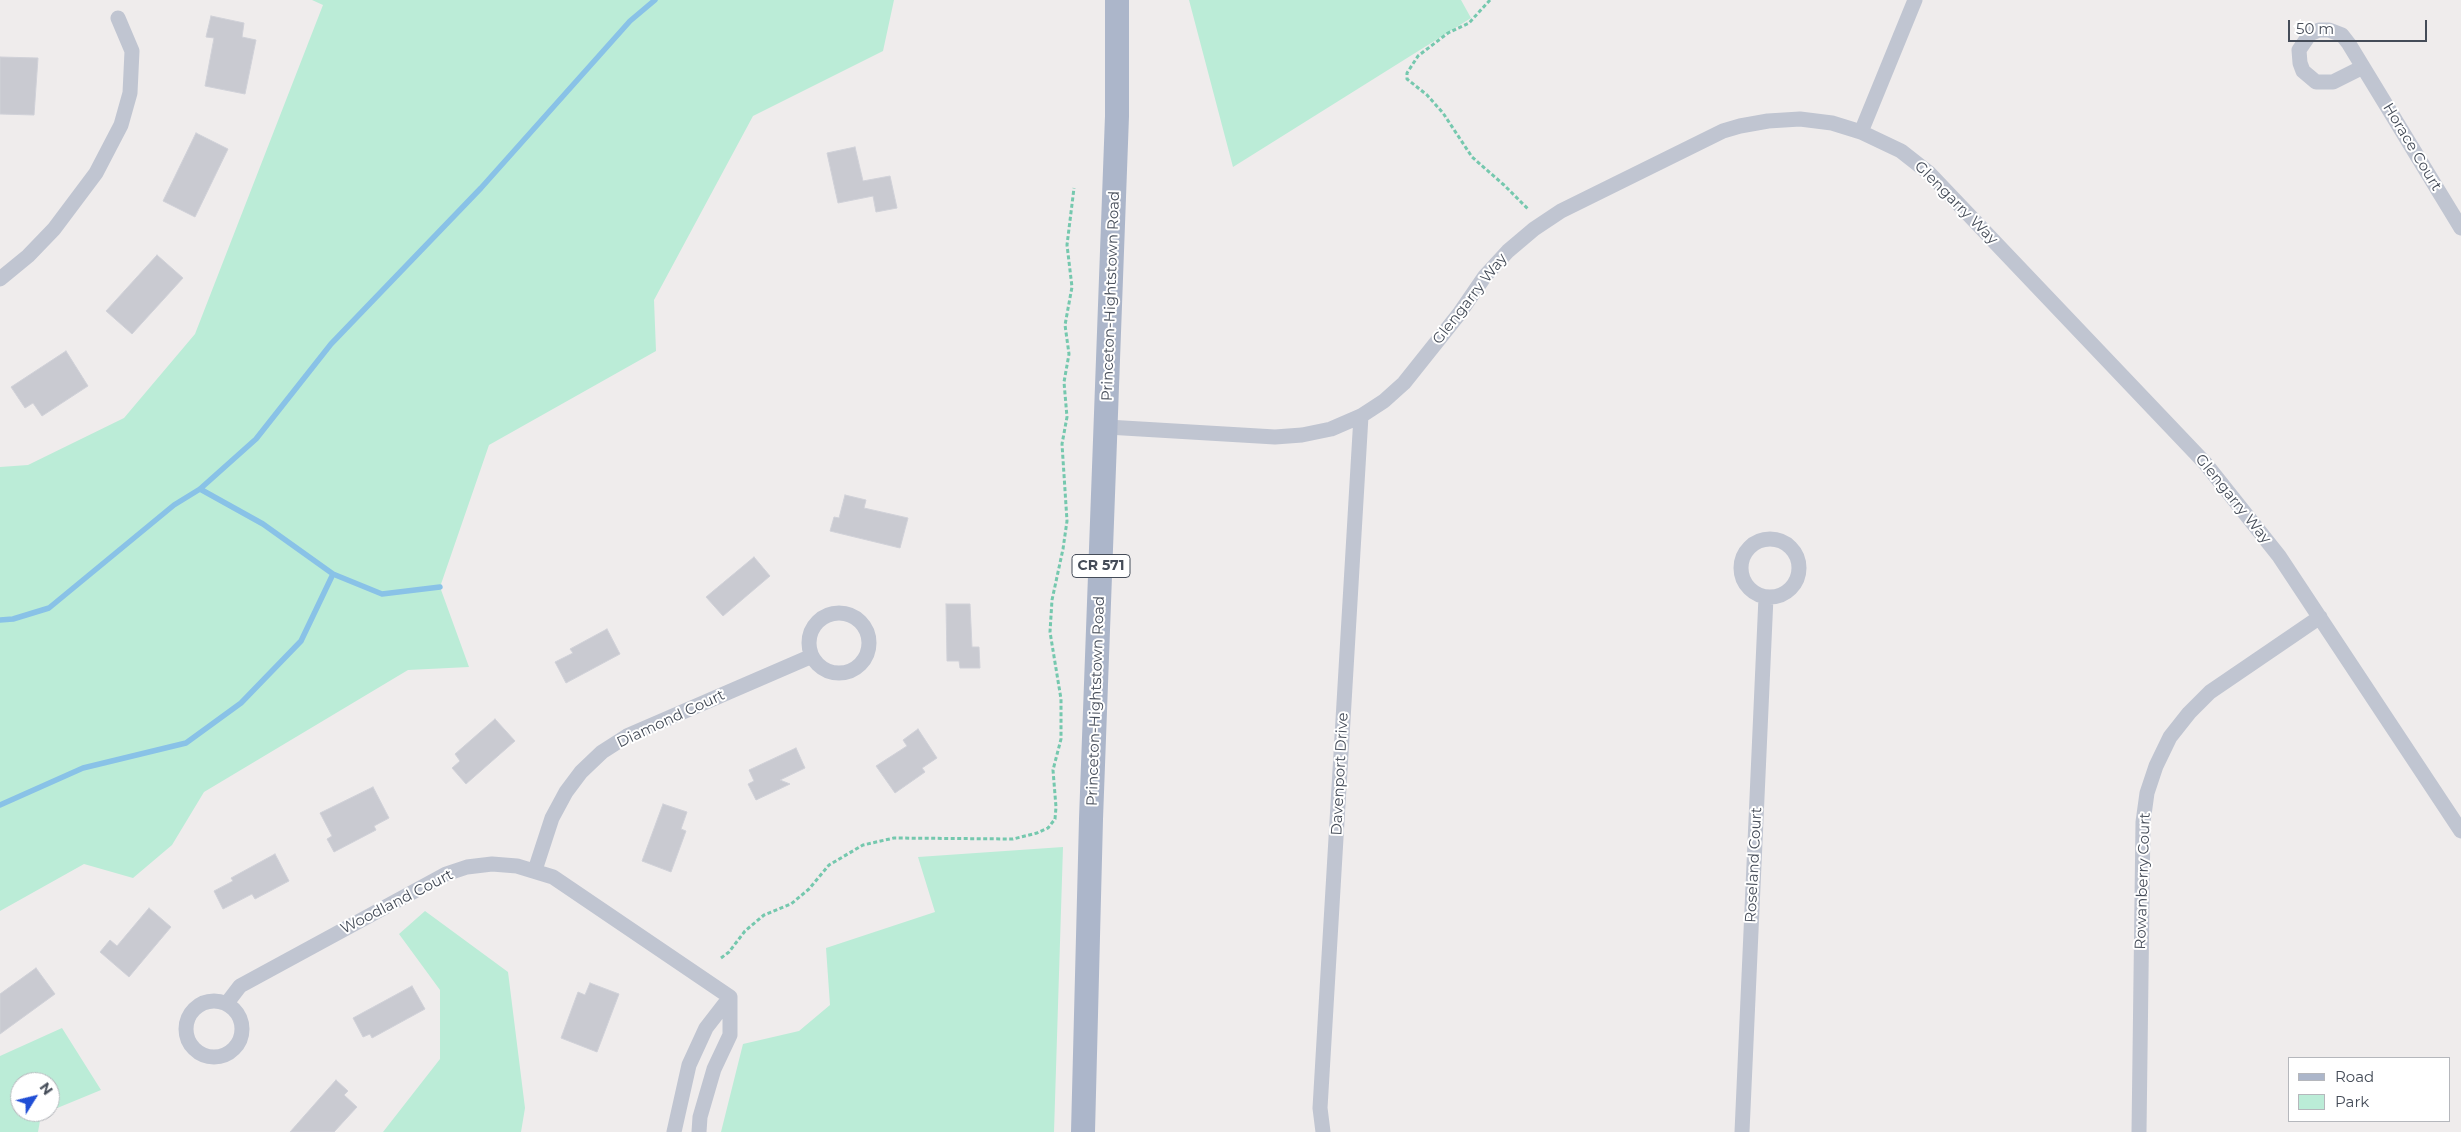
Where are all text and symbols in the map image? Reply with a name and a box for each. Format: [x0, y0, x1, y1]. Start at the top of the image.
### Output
scale bar [2291, 10, 2430, 42]
text: 50 m [2296, 19, 2334, 38]
street label: Horace Court [2379, 100, 2445, 194]
street label: Glengarry Way [1911, 158, 2001, 248]
street label: Princeton-Hightstown Road [1098, 191, 1124, 401]
street label: Glengarry Way [1429, 250, 1511, 348]
street label: Glengarry Way [2191, 450, 2275, 548]
road number: CR 571 [1072, 554, 1130, 578]
street label: Princeton-Hightstown Road [1083, 596, 1109, 806]
street label: Diamond Court [614, 686, 728, 752]
street label: Davenport Drive [1328, 712, 1352, 836]
street label: Roseland Court [1742, 807, 1766, 923]
street label: Rowanberry Court [2132, 812, 2154, 950]
street label: Woodland Court [338, 866, 456, 938]
legend [2288, 1057, 2451, 1122]
text: Road [2335, 1067, 2374, 1086]
north arrow [10, 1072, 60, 1122]
text: N [36, 1079, 57, 1099]
text: Park [2335, 1092, 2369, 1111]

